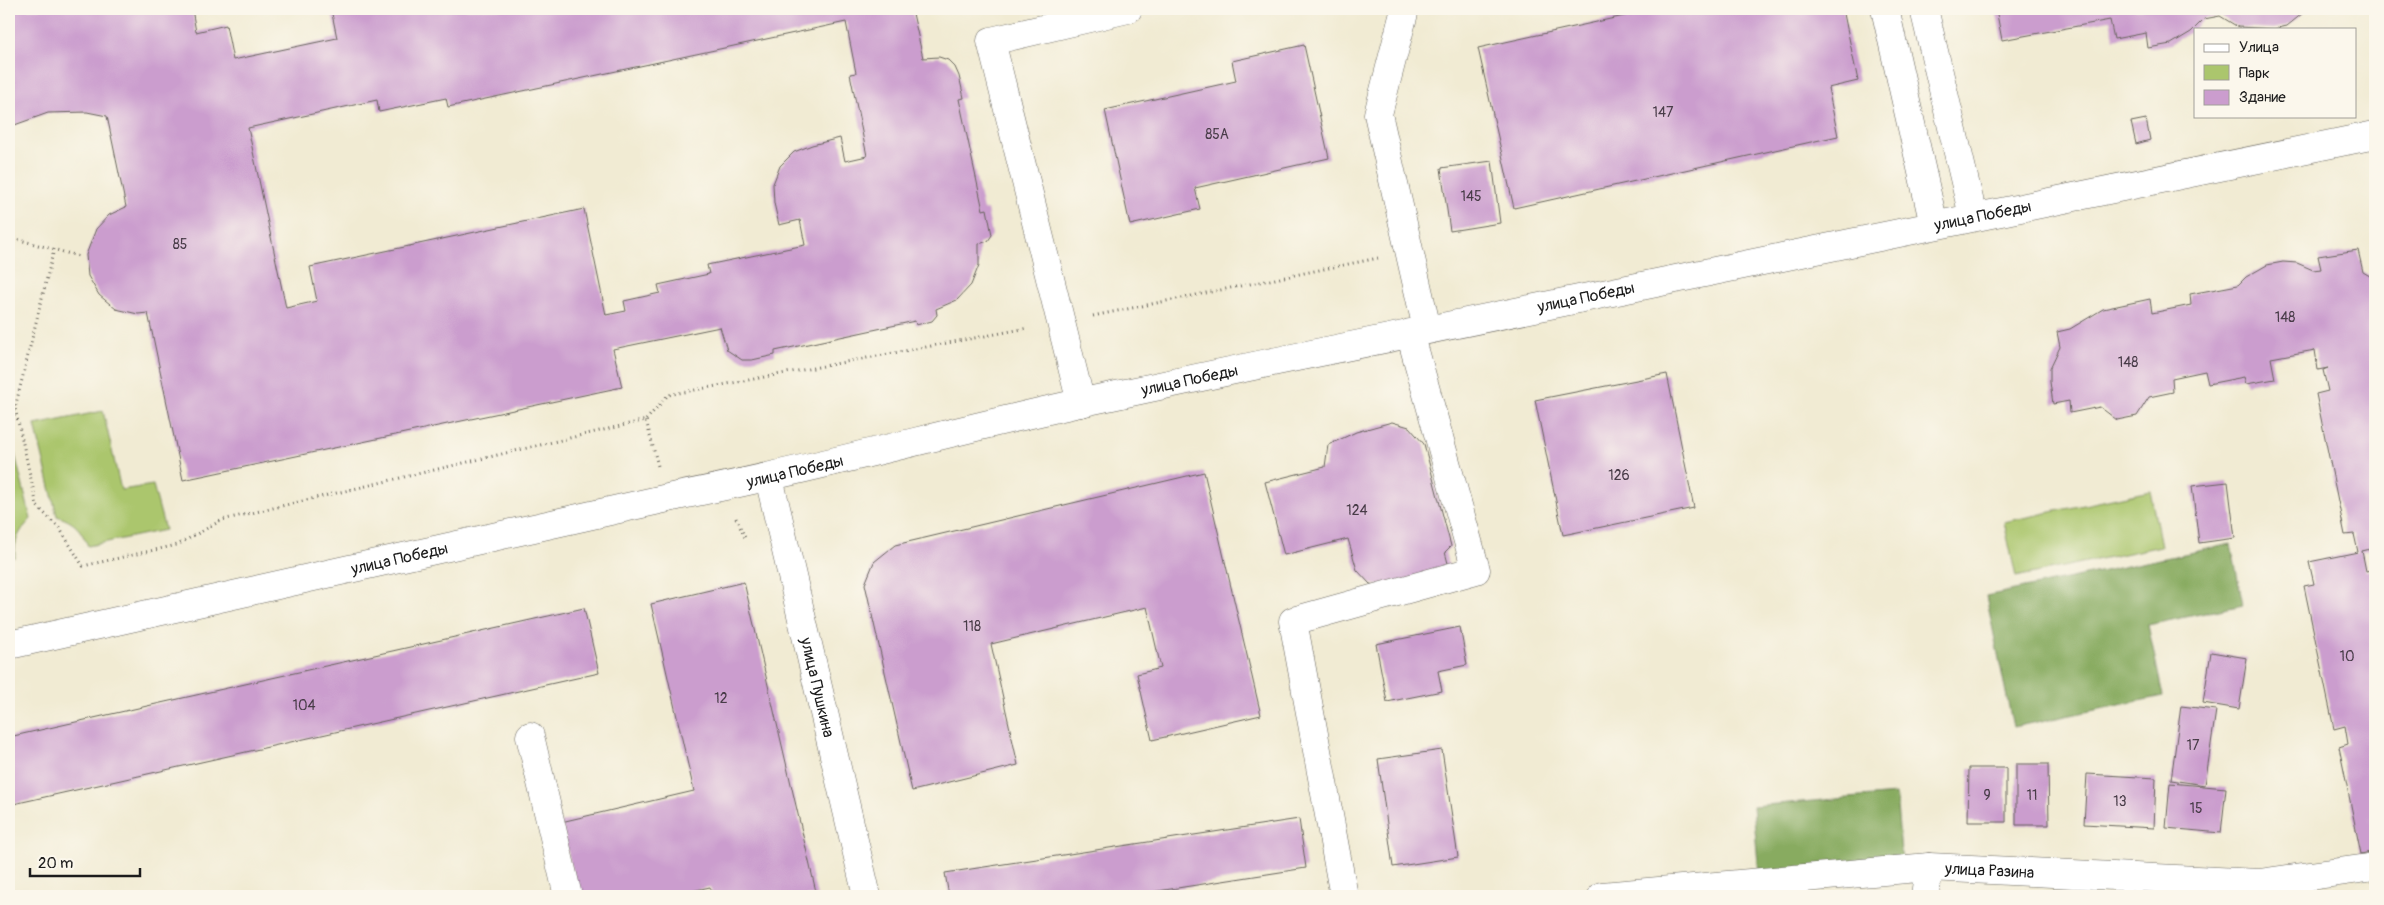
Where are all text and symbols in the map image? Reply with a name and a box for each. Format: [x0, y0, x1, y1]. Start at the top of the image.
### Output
legend [2194, 28, 2356, 118]
text: Улица [2239, 38, 2279, 57]
text: Парк [2239, 64, 2270, 83]
text: Здание [2239, 88, 2286, 107]
house number: 147 [1653, 104, 1674, 121]
house number: 85А [1205, 126, 1229, 143]
house number: 145 [1460, 188, 1482, 205]
street label: улица Победы [1932, 196, 2033, 236]
house number: 85 [173, 236, 187, 253]
street label: улица Победы [1535, 278, 1636, 318]
house number: 148 [2275, 309, 2295, 326]
house number: 148 [2118, 354, 2138, 371]
street label: улица Победы [1138, 361, 1240, 401]
street label: улица Победы [744, 451, 845, 493]
house number: 126 [1608, 467, 1630, 484]
house number: 124 [1346, 502, 1368, 519]
street label: улица Победы [348, 538, 450, 580]
house number: 118 [963, 618, 981, 635]
street label: улица Пушкина [795, 635, 838, 739]
house number: 10 [2339, 648, 2355, 665]
house number: 12 [714, 690, 728, 707]
house number: 104 [292, 697, 316, 714]
house number: 17 [2187, 737, 2200, 754]
house number: 9 [1983, 787, 1991, 804]
house number: 11 [2027, 787, 2037, 804]
house number: 13 [2113, 793, 2127, 810]
house number: 15 [2189, 800, 2203, 817]
scale bar [30, 845, 140, 877]
text: 20 m [38, 854, 73, 873]
street label: улица Разина [1944, 859, 2035, 883]

